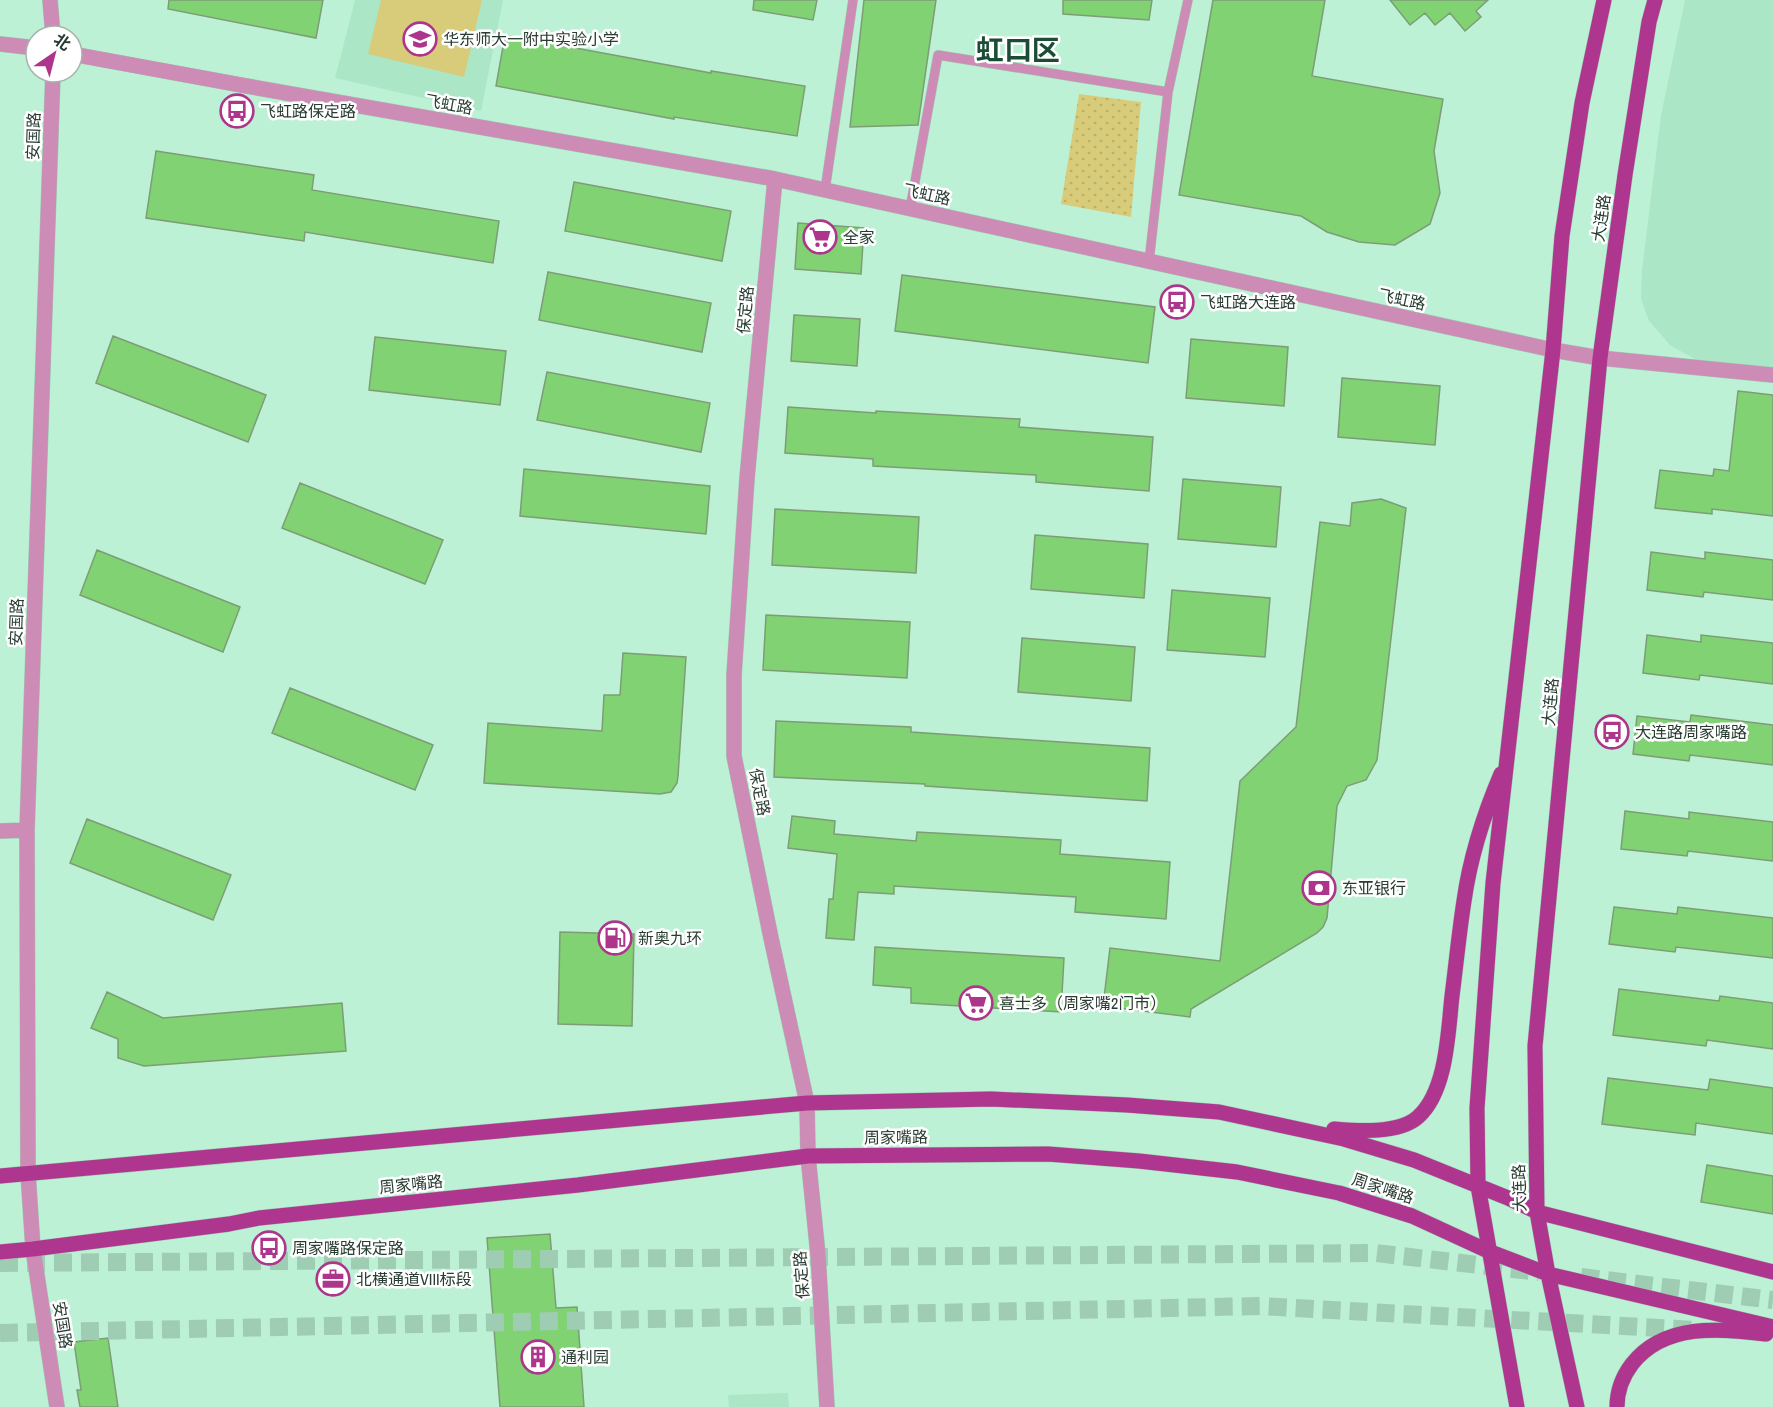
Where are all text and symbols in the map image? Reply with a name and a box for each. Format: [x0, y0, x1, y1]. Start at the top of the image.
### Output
school or university icon: 华东师大一附中实验小学 [402, 21, 438, 57]
north arrow [24, 24, 84, 84]
text: 北 [50, 28, 75, 55]
place label: 华东师大一附中实验小学 [443, 28, 619, 50]
district label: 虹口区 [976, 31, 1060, 69]
street label: 飞虹路 [423, 89, 475, 119]
bus stop icon: 飞虹路保定路 [219, 93, 255, 129]
place label: 飞虹路保定路 [260, 100, 356, 122]
street label: 安国路 [21, 112, 45, 160]
street label: 飞虹路 [901, 178, 953, 210]
street label: 大连路 [1587, 193, 1615, 243]
supermarket icon: 全家 [802, 219, 838, 255]
place label: 全家 [843, 226, 875, 248]
street label: 飞虹路 [1376, 283, 1428, 315]
bus stop icon: 飞虹路大连路 [1159, 284, 1195, 320]
street label: 保定路 [732, 285, 758, 335]
place label: 飞虹路大连路 [1200, 291, 1296, 313]
street label: 安国路 [4, 598, 28, 646]
street label: 大连路 [1537, 677, 1563, 727]
bus stop icon: 大连路周家嘴路 [1594, 714, 1630, 750]
place label: 大连路周家嘴路 [1635, 721, 1747, 743]
street label: 保定路 [745, 766, 775, 818]
bank icon: 东亚银行 [1301, 870, 1337, 906]
place label: 东亚银行 [1342, 877, 1406, 899]
fuel station icon: 新奥九环 [597, 920, 633, 956]
place label: 新奥九环 [638, 927, 702, 949]
supermarket icon: 喜士多（周家嘴2门市） [958, 985, 994, 1021]
place label: 喜士多（周家嘴2门市） [999, 992, 1166, 1014]
street label: 周家嘴路 [864, 1125, 928, 1149]
street label: 大连路 [1507, 1164, 1531, 1212]
street label: 周家嘴路 [1349, 1168, 1417, 1208]
street label: 周家嘴路 [378, 1170, 444, 1198]
bus stop icon: 周家嘴路保定路 [251, 1230, 287, 1266]
place label: 周家嘴路保定路 [292, 1237, 404, 1259]
street label: 保定路 [788, 1250, 814, 1300]
office icon: 北横通道VIII标段 [315, 1261, 351, 1297]
place label: 北横通道VIII标段 [356, 1268, 472, 1290]
street label: 安国路 [48, 1300, 78, 1350]
building icon: 通利园 [520, 1339, 556, 1375]
place label: 通利园 [561, 1346, 609, 1368]

